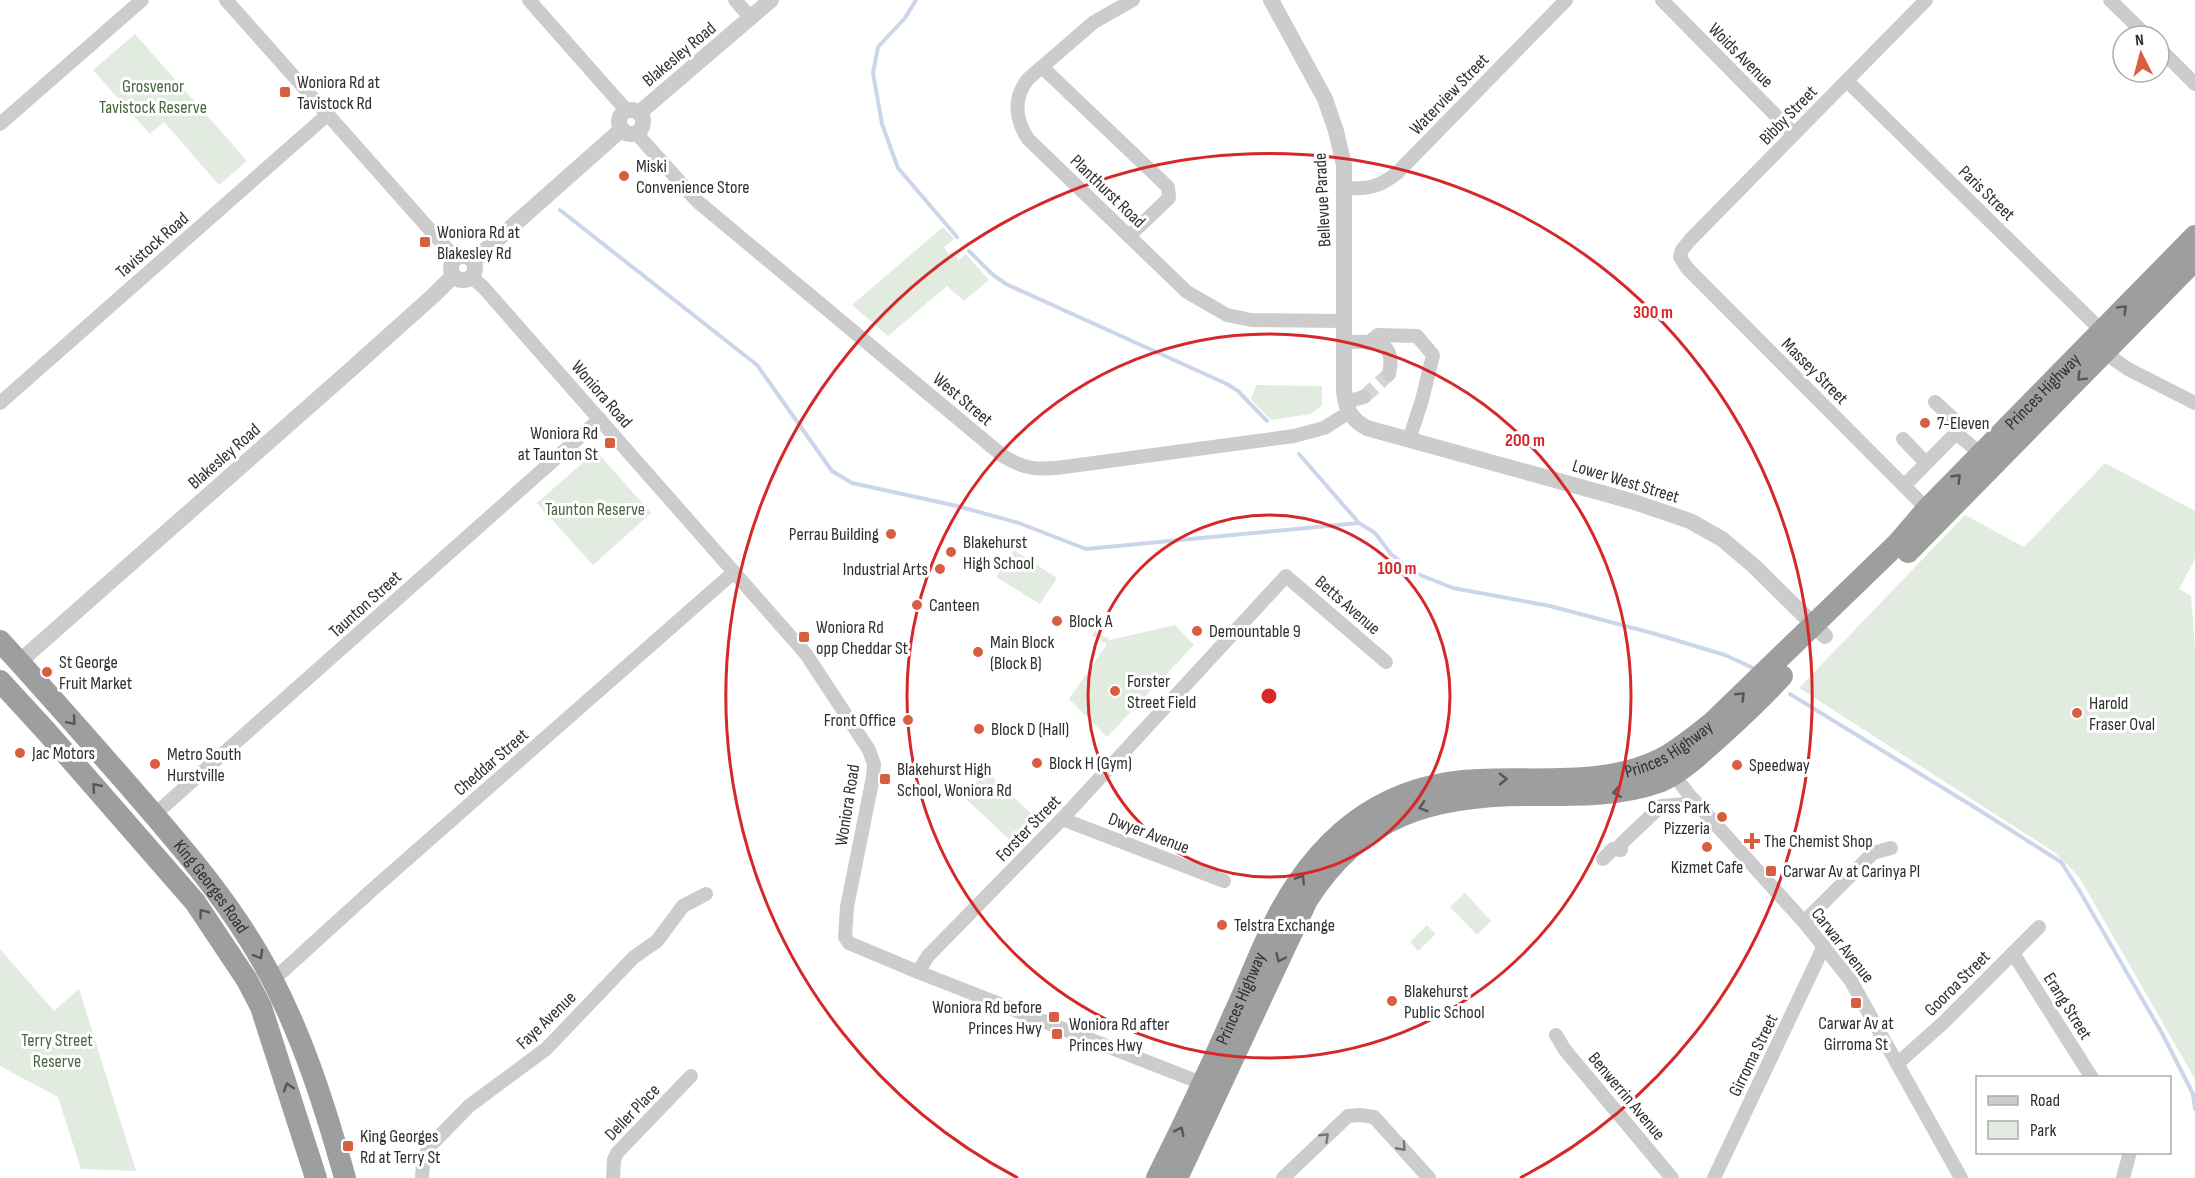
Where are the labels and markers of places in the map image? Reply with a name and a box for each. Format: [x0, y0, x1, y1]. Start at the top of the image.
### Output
place label: Woniora Rd at Tavistock Rd [297, 72, 380, 114]
marker: Woniora Rd at Tavistock Rd [278, 85, 292, 99]
place label: Miski Convenience Store [636, 156, 750, 198]
marker: Miski Convenience Store [617, 169, 631, 183]
place label: Woniora Rd at Blakesley Rd [437, 222, 520, 264]
marker: Woniora Rd at Blakesley Rd [418, 235, 432, 249]
place label: 7-Eleven [1937, 413, 1990, 434]
marker: 7-Eleven [1918, 416, 1932, 430]
place label: Woniora Rd at Taunton St [518, 423, 599, 465]
marker: Woniora Rd at Taunton St [603, 436, 617, 450]
place label: Perrau Building [789, 524, 879, 545]
marker: Perrau Building [884, 527, 898, 541]
place label: Blakehurst High School [963, 532, 1034, 574]
marker: Blakehurst High School [944, 545, 958, 559]
place label: Industrial Arts [843, 559, 928, 580]
marker: Industrial Arts [933, 562, 947, 576]
place label: Canteen [929, 595, 980, 616]
marker: Canteen [910, 598, 924, 612]
place label: Block A [1069, 611, 1113, 632]
marker: Block A [1050, 614, 1064, 628]
place label: Woniora Rd opp Cheddar St [816, 617, 909, 659]
place label: Demountable 9 [1209, 621, 1301, 642]
marker: Demountable 9 [1190, 624, 1204, 638]
marker: Woniora Rd opp Cheddar St [797, 630, 811, 644]
place label: Main Block (Block B) [990, 632, 1055, 674]
marker: Main Block (Block B) [971, 645, 985, 659]
place label: St George Fruit Market [59, 652, 133, 694]
marker: St George Fruit Market [40, 665, 54, 679]
place label: Forster Street Field [1127, 671, 1196, 713]
marker: Forster Street Field [1108, 684, 1122, 698]
centre of rings [1259, 686, 1279, 706]
place label: Harold Fraser Oval [2089, 693, 2155, 735]
marker: Harold Fraser Oval [2070, 706, 2084, 720]
place label: Front Office [824, 710, 896, 731]
marker: Front Office [901, 713, 915, 727]
place label: Block D (Hall) [991, 719, 1069, 740]
marker: Block D (Hall) [972, 722, 986, 736]
place label: Jac Motors [31, 743, 95, 764]
place label: Metro South Hurstville [167, 744, 241, 786]
marker: Jac Motors [13, 746, 27, 760]
place label: Block H (Gym) [1049, 753, 1132, 774]
place label: Speedway [1749, 755, 1810, 776]
marker: Block H (Gym) [1030, 756, 1044, 770]
marker: Metro South Hurstville [148, 757, 162, 771]
marker: Speedway [1730, 758, 1744, 772]
place label: Blakehurst High School, Woniora Rd [897, 759, 1012, 801]
marker: Blakehurst High School, Woniora Rd [878, 772, 892, 786]
place label: Carss Park Pizzeria [1648, 797, 1710, 839]
marker: Carss Park Pizzeria [1715, 810, 1729, 824]
place label: The Chemist Shop [1764, 831, 1873, 852]
marker: The Chemist Shop [1745, 834, 1759, 848]
marker: Kizmet Cafe [1700, 840, 1714, 854]
place label: Kizmet Cafe [1671, 857, 1743, 878]
place label: Carwar Av at Carinya Pl [1783, 861, 1920, 882]
marker: Carwar Av at Carinya Pl [1764, 864, 1778, 878]
place label: Telstra Exchange [1234, 915, 1335, 936]
marker: Telstra Exchange [1215, 918, 1229, 932]
place label: Blakehurst Public School [1404, 981, 1485, 1023]
marker: Blakehurst Public School [1385, 994, 1399, 1008]
marker: Carwar Av at Girroma St [1849, 996, 1863, 1010]
place label: Woniora Rd before Princes Hwy [932, 997, 1042, 1039]
marker: Woniora Rd before Princes Hwy [1047, 1010, 1061, 1024]
place label: Carwar Av at Girroma St [1818, 1013, 1894, 1055]
place label: Woniora Rd after Princes Hwy [1069, 1014, 1169, 1056]
marker: Woniora Rd after Princes Hwy [1050, 1027, 1064, 1041]
place label: King Georges Rd at Terry St [360, 1126, 441, 1168]
marker: King Georges Rd at Terry St [341, 1139, 355, 1153]

